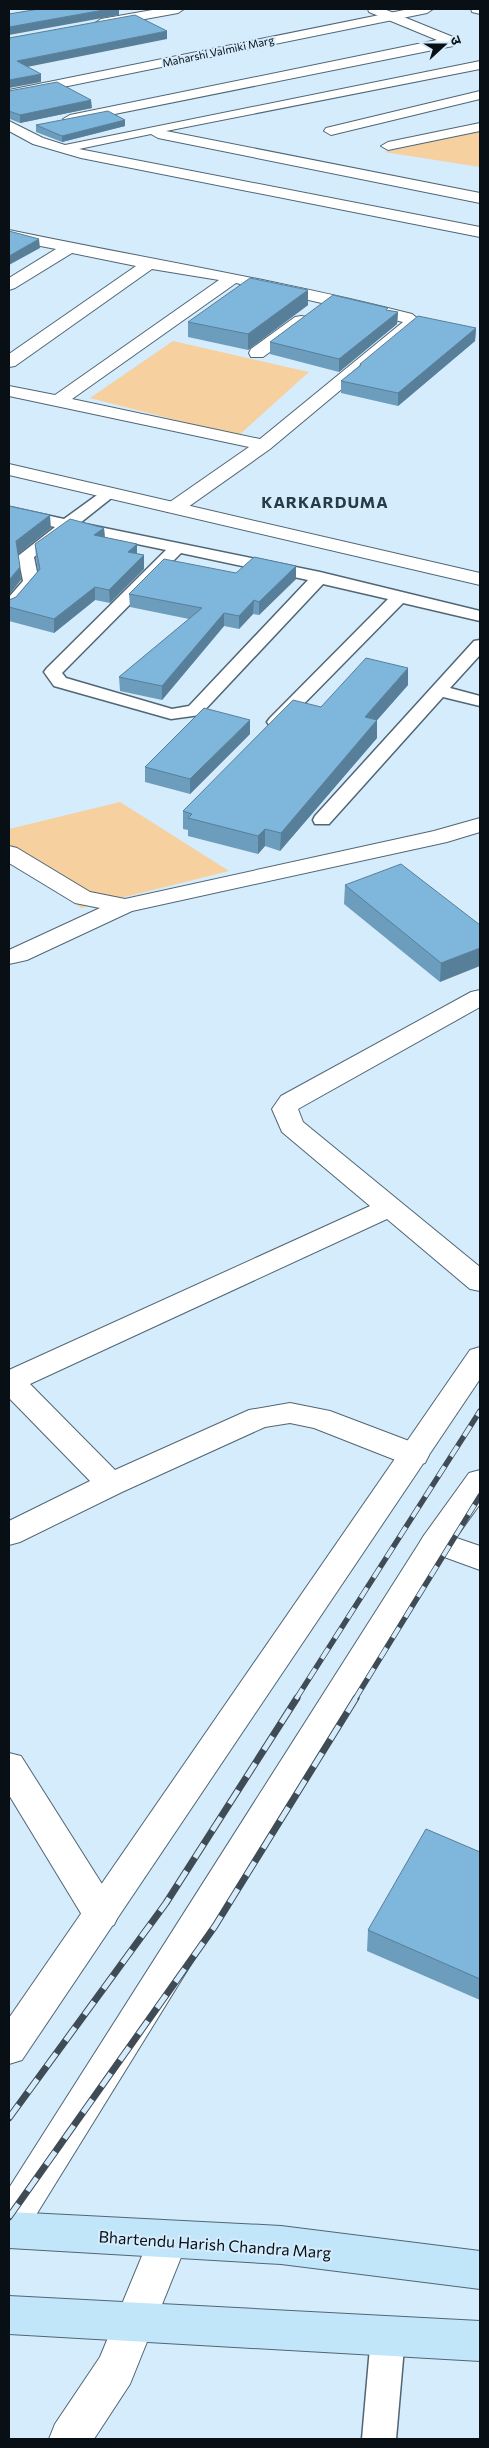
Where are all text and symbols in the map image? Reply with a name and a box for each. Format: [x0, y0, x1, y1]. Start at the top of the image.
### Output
north arrow [419, 20, 469, 70]
street label: Maharshi Valmiki Marg [161, 33, 275, 69]
text: उ [447, 33, 466, 48]
district label: KARKARDUMA [261, 492, 389, 511]
street label: Bhartendu Harish Chandra Marg [98, 2226, 332, 2262]

